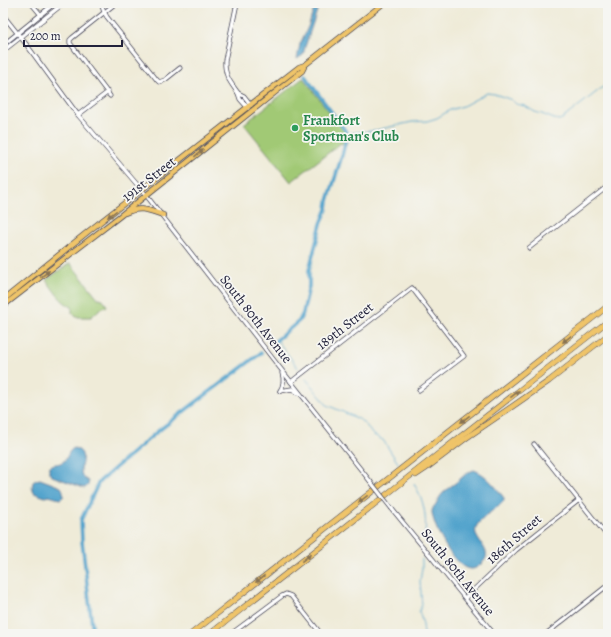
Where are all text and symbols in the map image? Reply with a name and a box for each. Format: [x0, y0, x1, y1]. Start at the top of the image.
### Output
scale bar [24, 22, 122, 48]
text: 200 m [30, 28, 61, 44]
place label: Frankfort Sportman's Club [303, 111, 399, 146]
marker: Frankfort Sportman's Club [290, 123, 300, 133]
one-way arrow [193, 149, 204, 157]
street label: 191st Street [118, 152, 180, 206]
one-way arrow [107, 210, 117, 218]
one-way arrow [40, 270, 51, 278]
street label: South 80th Avenue [215, 271, 297, 367]
street label: 189th Street [313, 298, 378, 354]
one-way arrow [562, 334, 573, 343]
one-way arrow [509, 389, 520, 398]
one-way arrow [460, 415, 471, 423]
one-way arrow [357, 495, 368, 504]
street label: 186th Street [482, 509, 546, 568]
street label: South 80th Avenue [417, 524, 499, 620]
one-way arrow [301, 553, 312, 562]
one-way arrow [255, 575, 266, 584]

